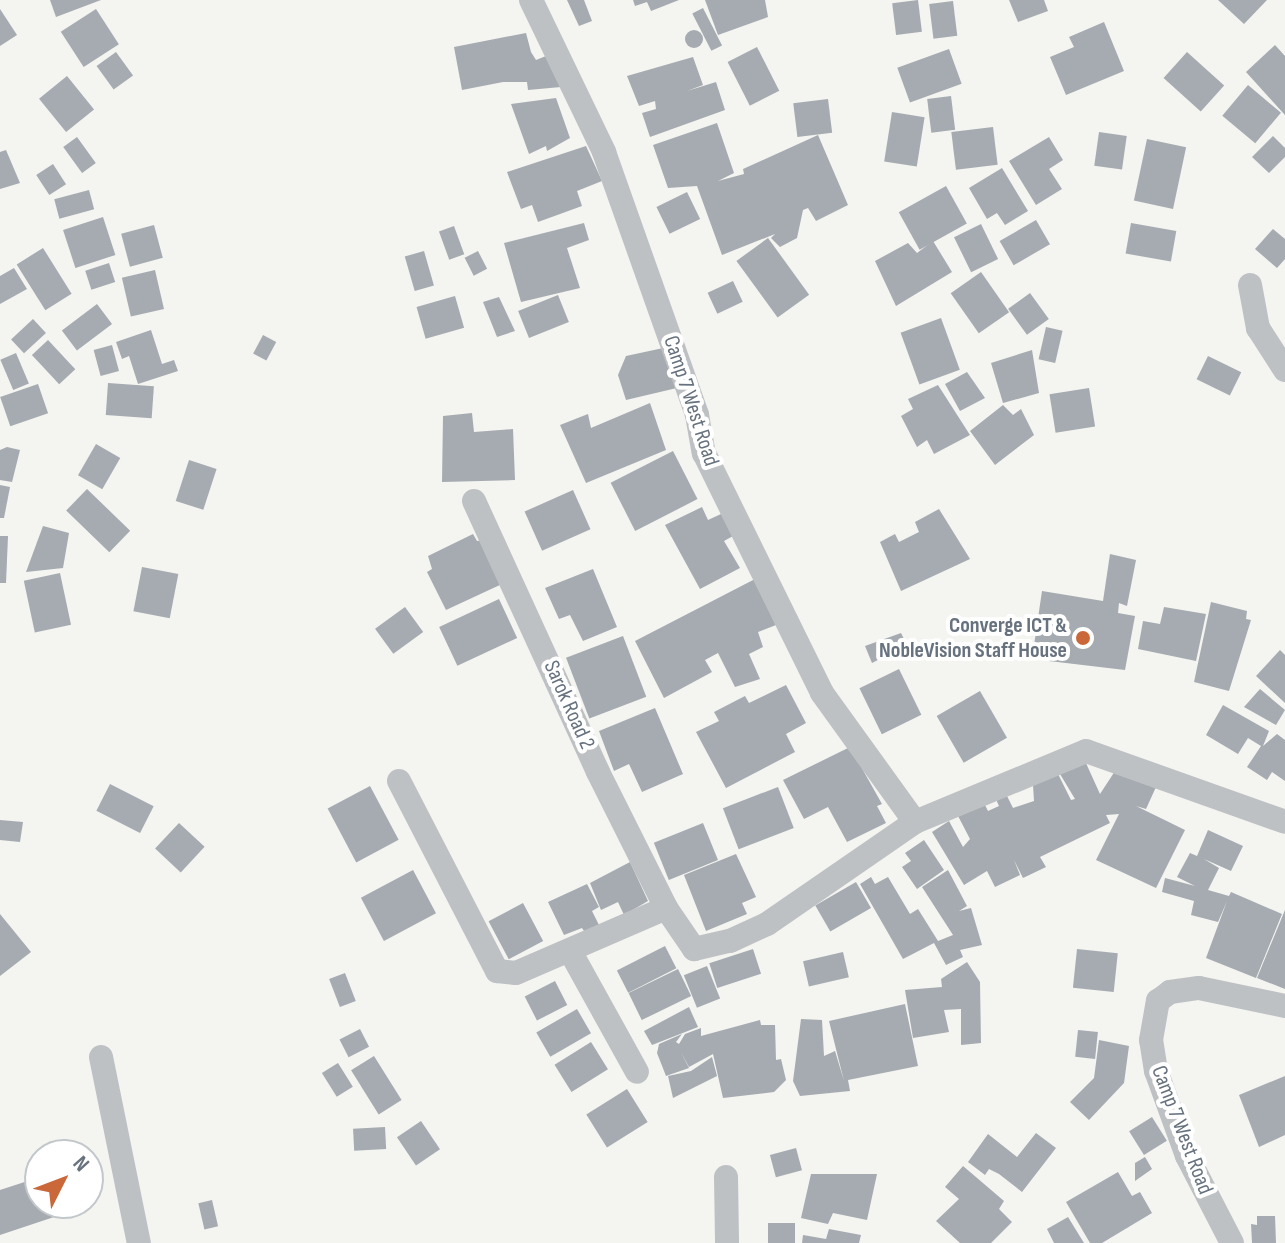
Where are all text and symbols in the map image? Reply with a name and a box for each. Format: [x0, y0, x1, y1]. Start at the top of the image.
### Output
street label: Camp 7 West Road [658, 333, 724, 469]
place label: Converge ICT & NobleVision Staff House [879, 612, 1067, 664]
marker: Converge ICT & NobleVision Staff House [1074, 629, 1092, 647]
street label: Sarok Road 2 [538, 657, 600, 753]
street label: Camp 7 West Road [1145, 1062, 1219, 1198]
north arrow [24, 1139, 104, 1219]
text: N [67, 1151, 95, 1177]

